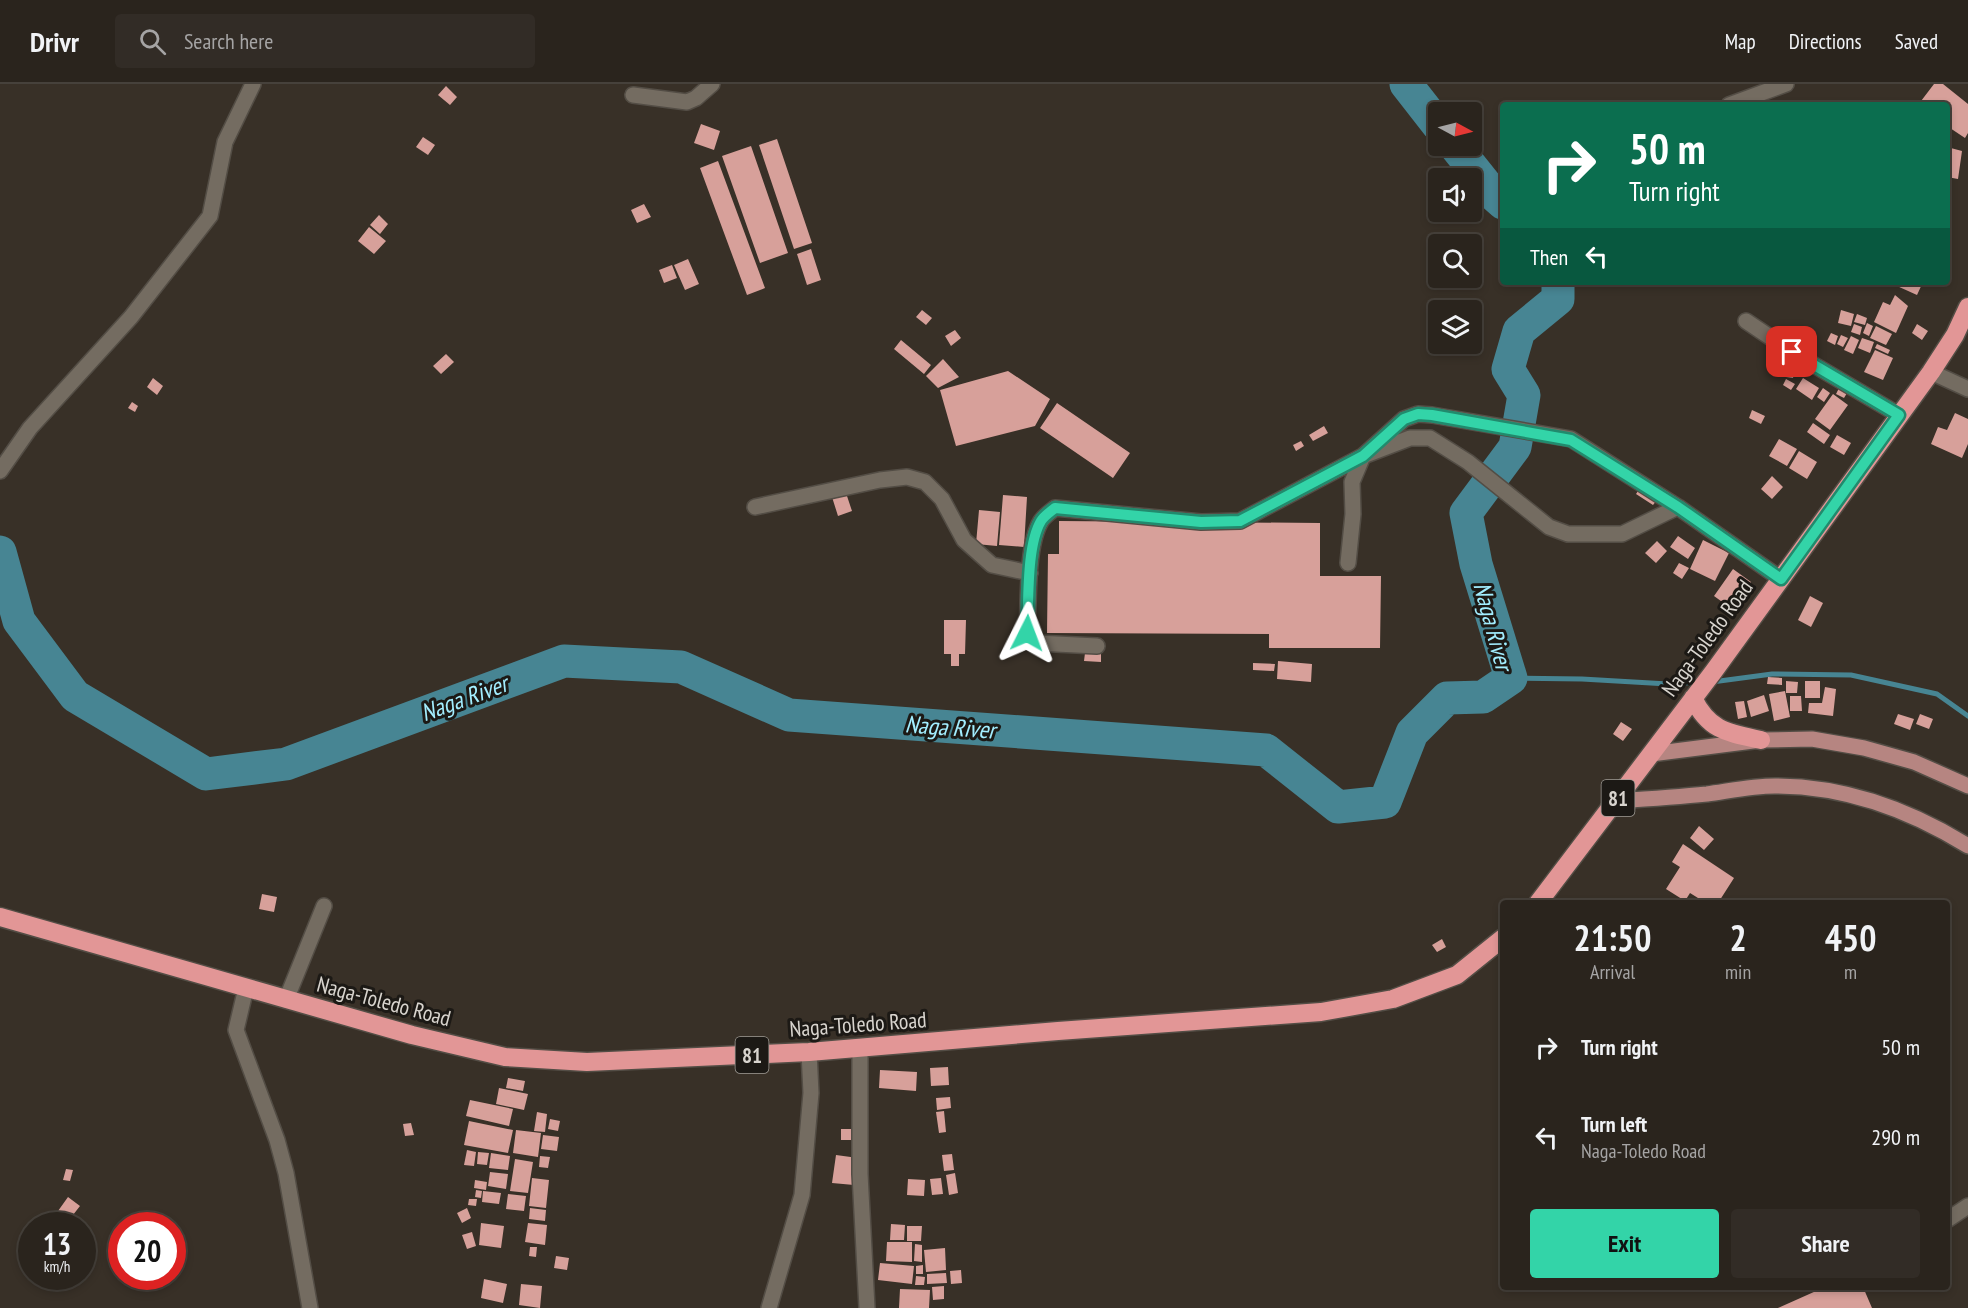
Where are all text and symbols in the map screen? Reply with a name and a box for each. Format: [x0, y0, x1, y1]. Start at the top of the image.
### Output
search box [115, 14, 535, 68]
text: Drivr [30, 23, 79, 60]
icon: search [136, 25, 169, 58]
text: Search here [184, 27, 273, 55]
text: Map [1725, 28, 1756, 55]
text: Directions [1789, 28, 1862, 55]
text: Saved [1895, 28, 1938, 55]
north arrow [1428, 102, 1482, 156]
map controls [1428, 102, 1482, 354]
text: 50 m [1629, 121, 1706, 176]
icon: right [1530, 126, 1608, 204]
button: sound [1428, 168, 1482, 222]
text: Turn right [1629, 174, 1720, 208]
button: search [1428, 234, 1482, 288]
icon: left [1580, 240, 1613, 273]
text: Then [1530, 243, 1568, 271]
button: layers [1428, 300, 1482, 354]
pin [1766, 326, 1817, 377]
icon: arrive [1775, 335, 1808, 368]
street label: Naga-Toledo Road [1655, 574, 1759, 702]
water label: Naga River [1466, 578, 1521, 677]
position arrow [995, 601, 1059, 665]
water label: Naga River [416, 667, 515, 728]
water label: Naga River [904, 708, 999, 746]
road number: 81 [1602, 780, 1634, 816]
text: 21:50 [1574, 914, 1651, 961]
text: 2 [1729, 914, 1747, 961]
text: 450 [1825, 914, 1876, 961]
text: Arrival [1590, 959, 1635, 985]
text: min [1725, 959, 1751, 985]
text: m [1844, 959, 1857, 985]
street label: Naga-Toledo Road [314, 970, 454, 1032]
street label: Naga-Toledo Road [788, 1005, 928, 1043]
icon: right [1530, 1031, 1563, 1064]
text: Turn right [1581, 1033, 1658, 1061]
text: 50 m [1881, 1033, 1920, 1061]
road number: 81 [736, 1037, 768, 1073]
text: Turn left [1581, 1110, 1647, 1138]
icon: left [1530, 1121, 1563, 1154]
text: 290 m [1871, 1123, 1920, 1151]
text: Naga-Toledo Road [1581, 1138, 1706, 1164]
button: Exit [1530, 1209, 1719, 1278]
button: Share [1731, 1209, 1920, 1278]
speed limit sign: 20 [108, 1212, 186, 1290]
text: 13 [43, 1224, 71, 1263]
text: km/h [44, 1257, 70, 1276]

